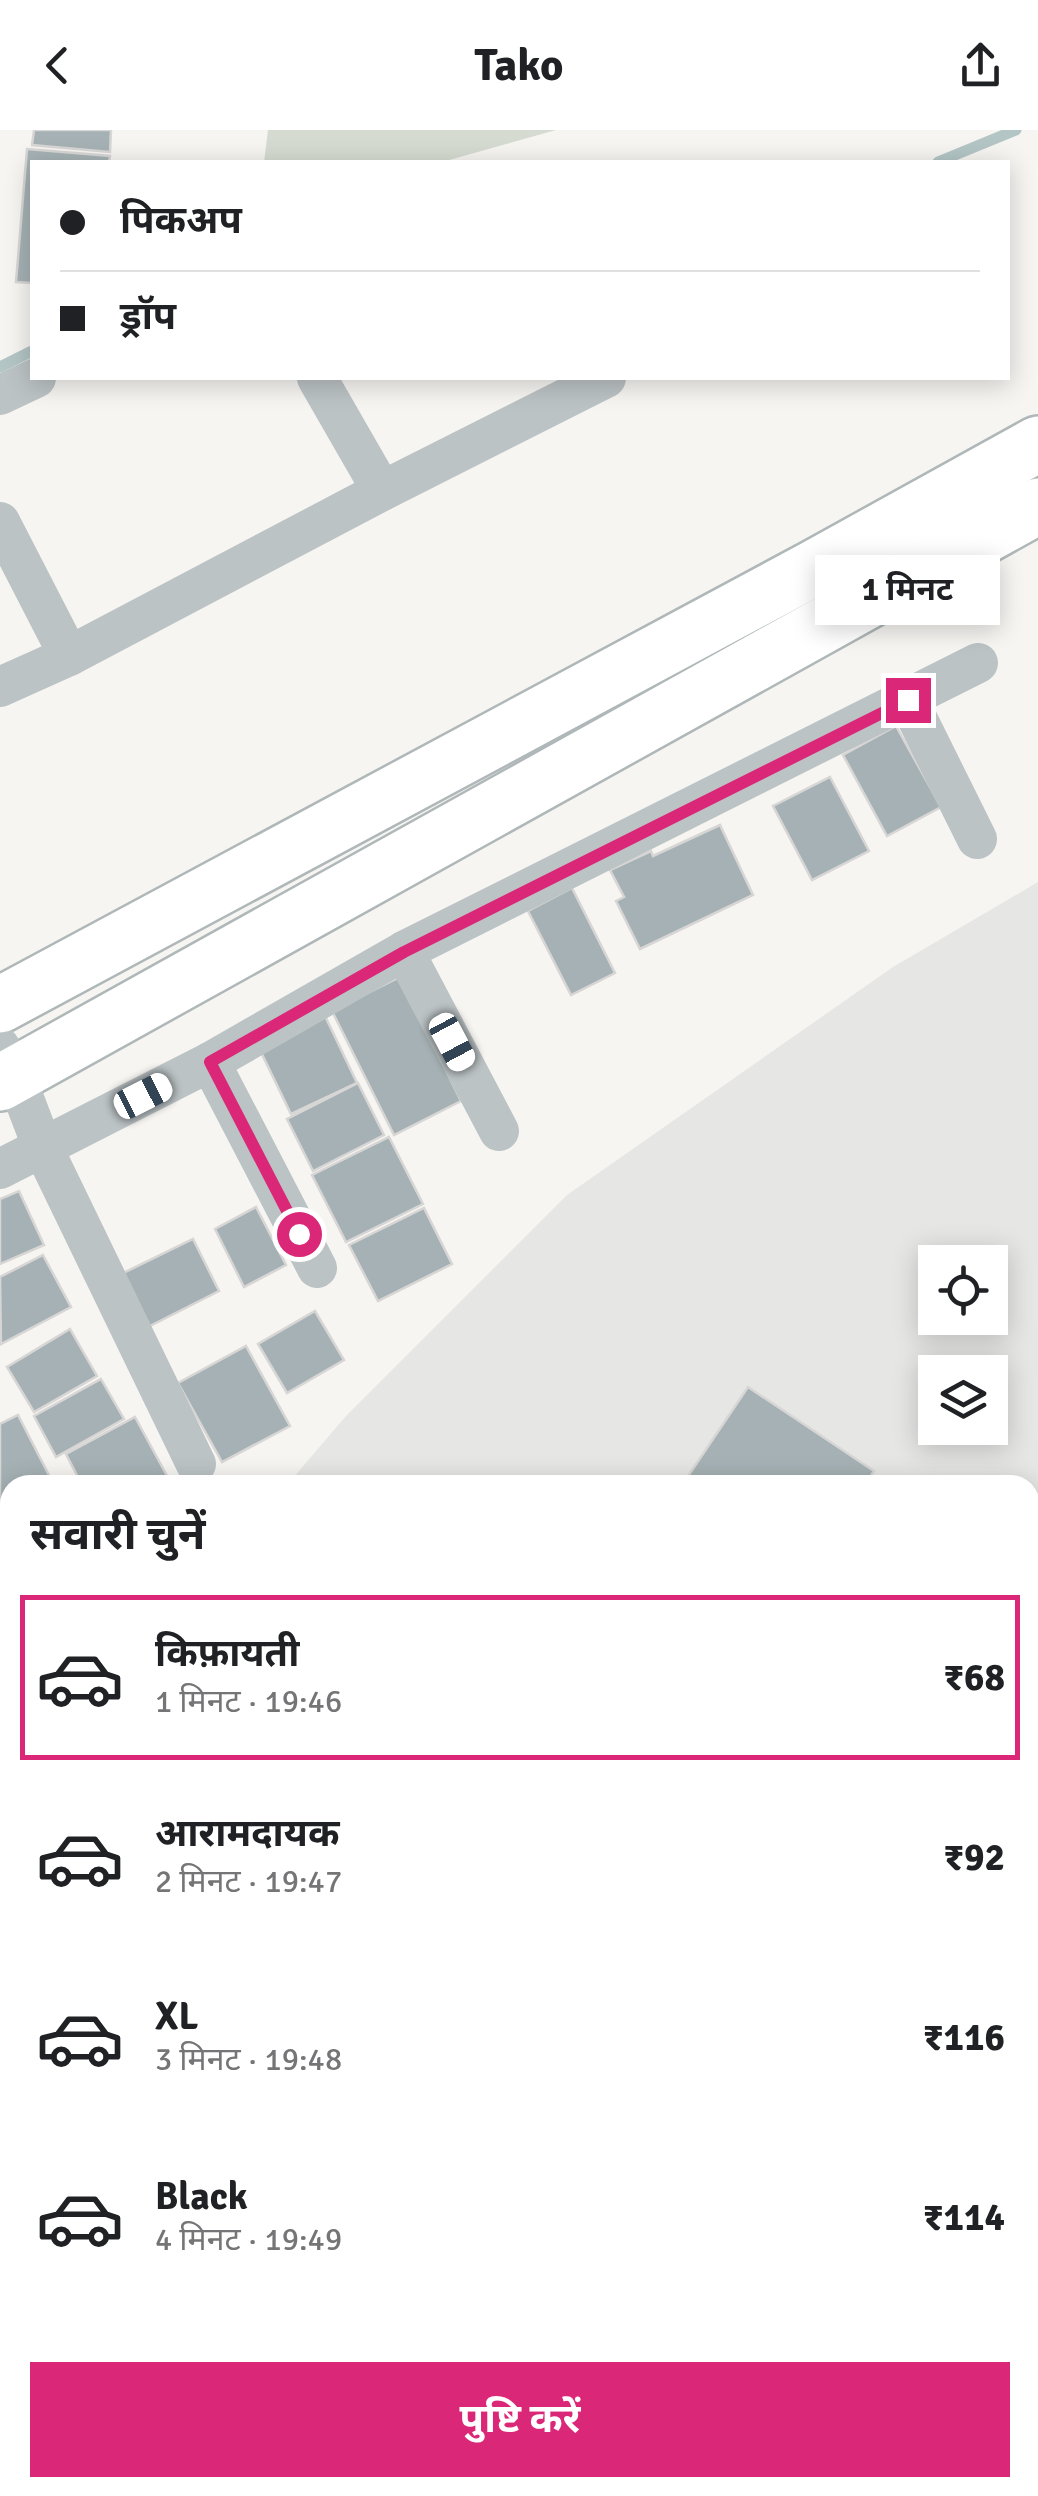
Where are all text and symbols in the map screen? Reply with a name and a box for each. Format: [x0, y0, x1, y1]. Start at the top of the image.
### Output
icon: back [30, 38, 85, 93]
text: Tako [474, 38, 564, 93]
icon: share [953, 38, 1008, 93]
text: पिकअप [120, 197, 242, 244]
text: ड्रॉप [120, 293, 176, 340]
callout: 1 मिनट [816, 555, 1000, 625]
text: 1 मिनट [862, 570, 953, 609]
route end [886, 678, 931, 723]
car [425, 1008, 479, 1076]
car [109, 1069, 177, 1123]
route start [277, 1212, 322, 1257]
map controls [918, 1245, 1008, 1445]
button: locate [918, 1245, 1008, 1335]
button: layers [918, 1355, 1008, 1445]
text: सवारी चुनें [30, 1507, 205, 1562]
text: किफ़ायती [155, 1630, 299, 1677]
icon: car [35, 1633, 125, 1723]
text: ₹68 [943, 1654, 1005, 1701]
text: 1 मिनट · 19:46 [155, 1682, 342, 1721]
text: आरामदायक [155, 1810, 339, 1857]
icon: car [35, 1813, 125, 1903]
text: ₹92 [943, 1834, 1005, 1881]
text: 2 मिनट · 19:47 [155, 1862, 342, 1901]
icon: car [35, 1993, 125, 2083]
text: XL [155, 1993, 198, 2040]
text: ₹116 [923, 2014, 1005, 2061]
text: 3 मिनट · 19:48 [155, 2040, 342, 2079]
icon: car [35, 2173, 125, 2263]
text: Black [155, 2173, 248, 2220]
text: ₹114 [923, 2194, 1005, 2241]
text: 4 मिनट · 19:49 [155, 2220, 342, 2259]
button: पुष्टि करें [30, 2362, 1010, 2477]

